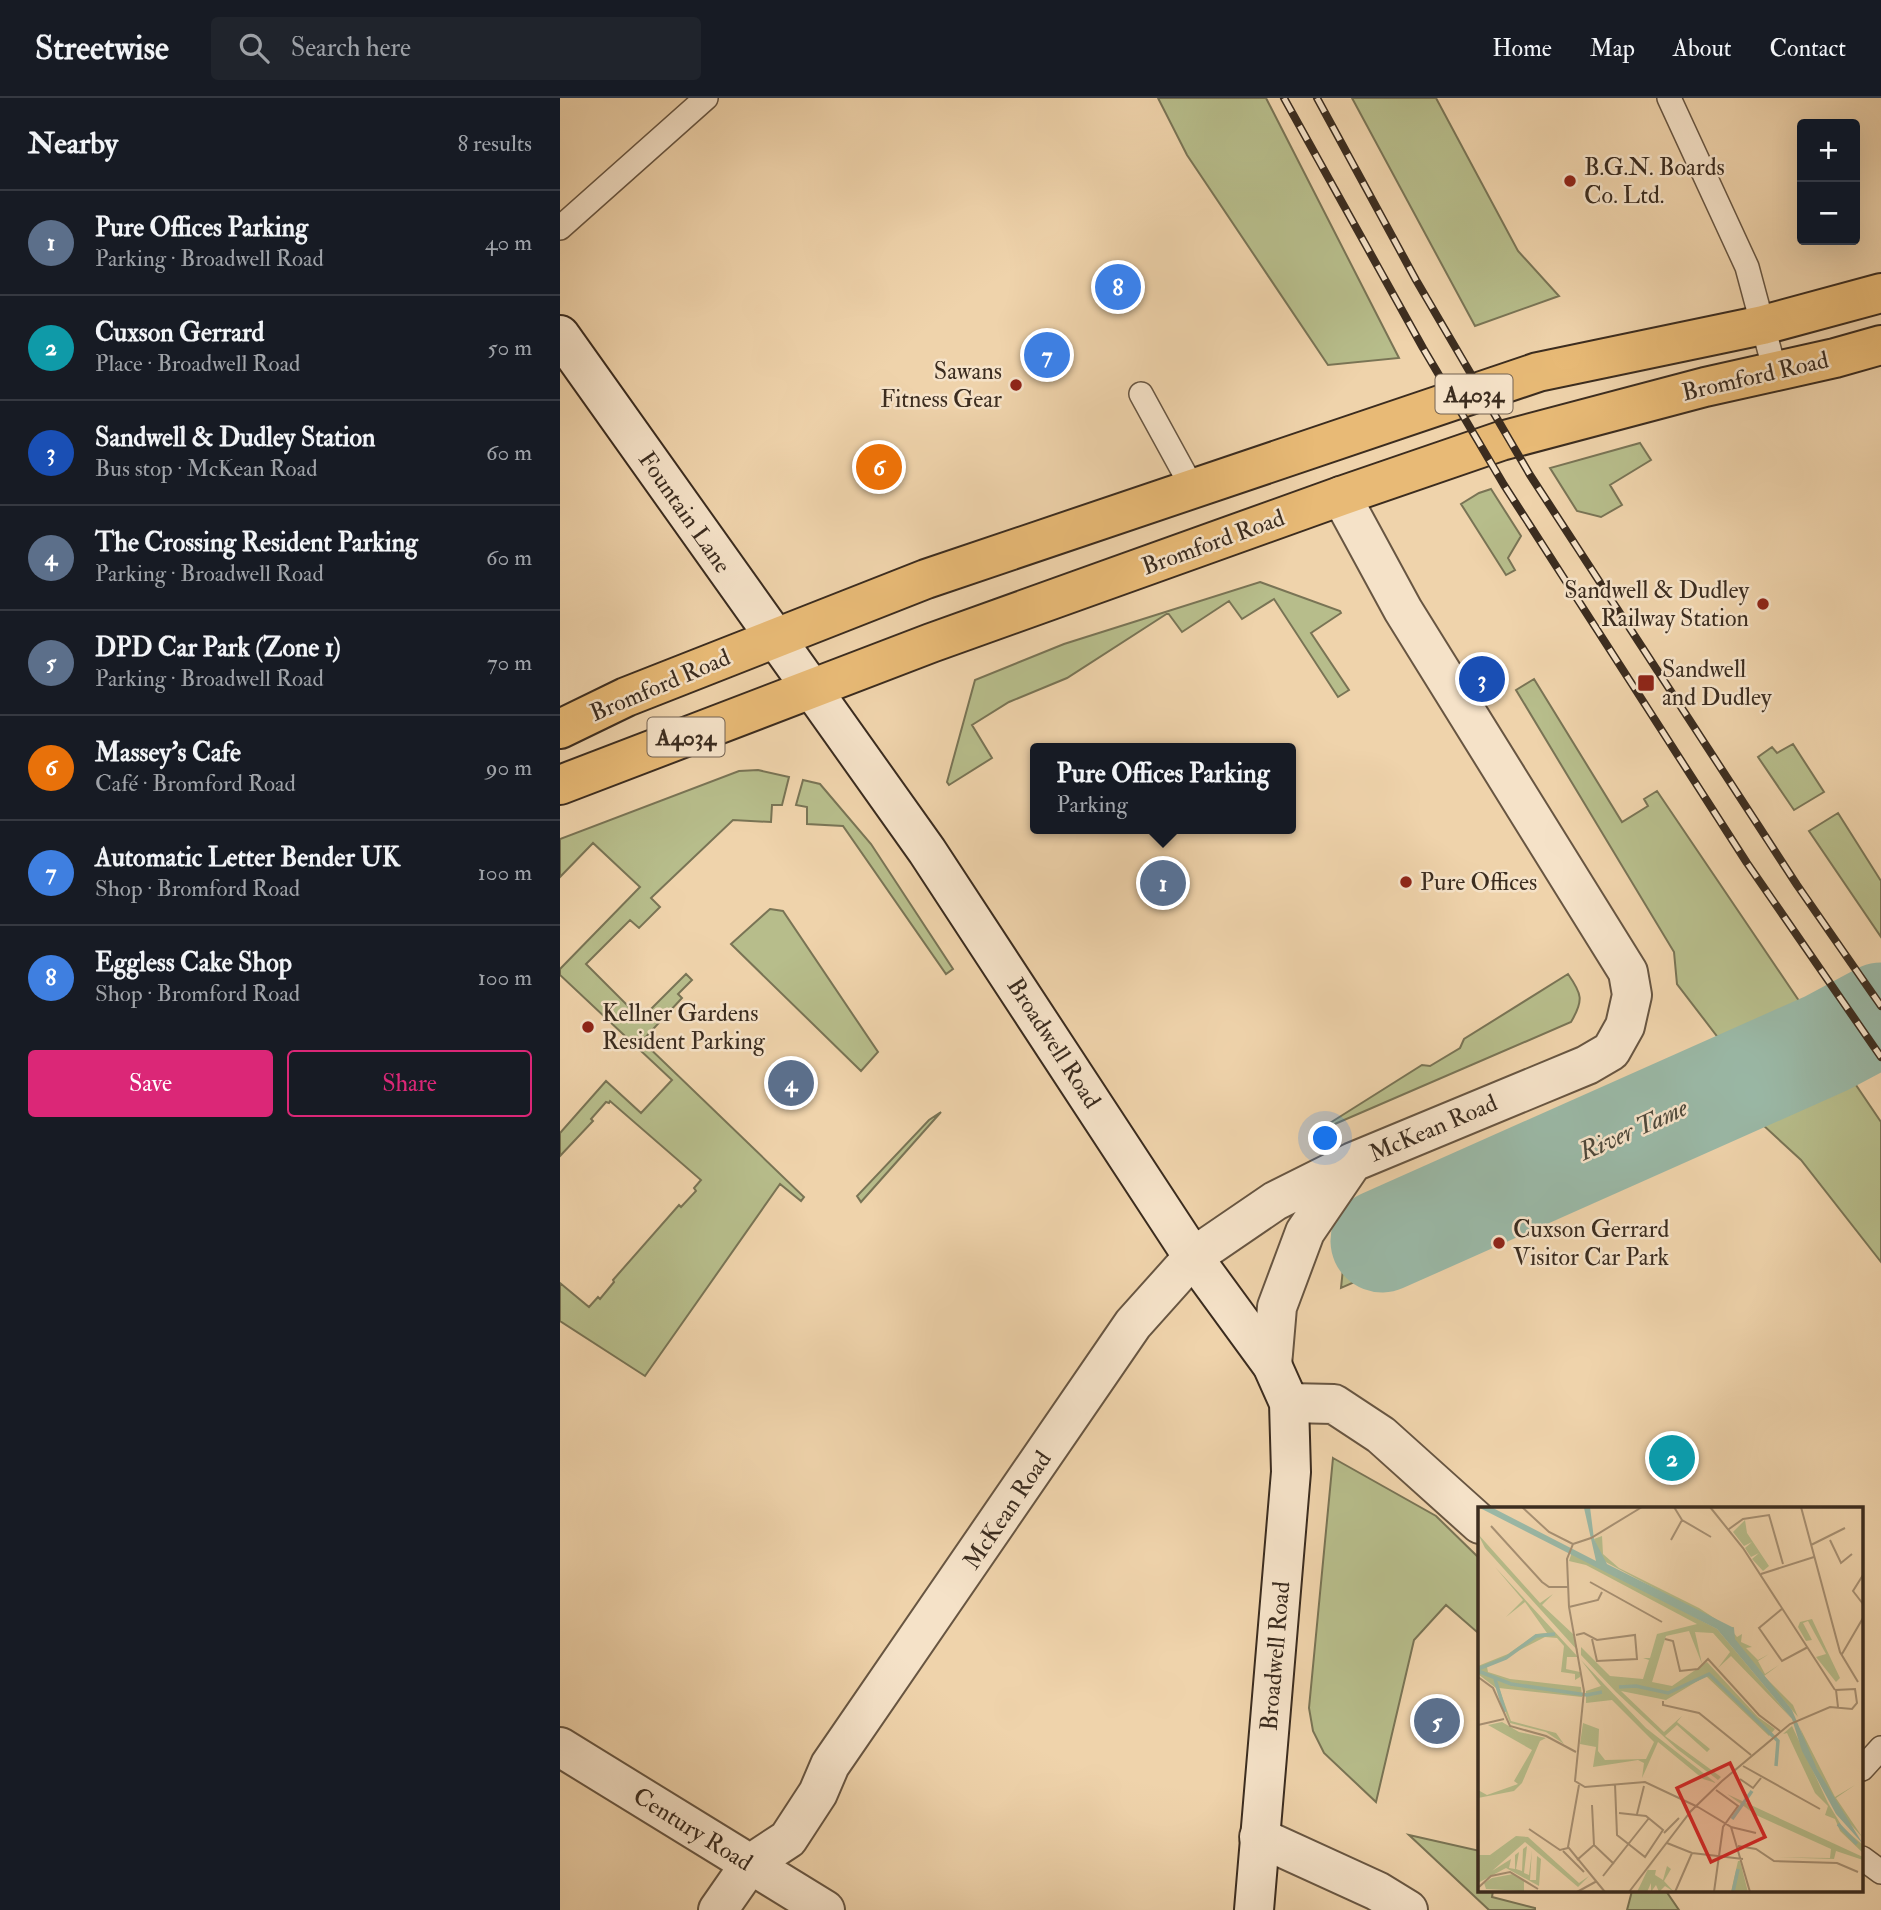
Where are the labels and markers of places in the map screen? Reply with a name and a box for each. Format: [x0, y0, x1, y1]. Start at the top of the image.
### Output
place label: B.G.N. Boards Co. Ltd. [1584, 152, 1725, 211]
marker: B.G.N. Boards Co. Ltd. [1562, 173, 1578, 189]
pin: 8 [1095, 261, 1141, 313]
pin: 7 [1024, 329, 1070, 381]
place label: Sawans Fitness Gear [880, 356, 1002, 415]
marker: Sawans Fitness Gear [1008, 377, 1024, 393]
pin: 6 [856, 441, 902, 493]
place label: Sandwell & Dudley Railway Station [1564, 575, 1749, 634]
marker: Sandwell & Dudley Railway Station [1755, 596, 1771, 612]
pin: 3 [1459, 653, 1505, 705]
place label: Sandwell and Dudley [1662, 654, 1772, 713]
marker: Sandwell and Dudley [1636, 673, 1656, 693]
pin: 1 [1140, 857, 1186, 909]
place label: Pure Offices [1420, 867, 1537, 898]
marker: Pure Offices [1398, 874, 1414, 890]
place label: Kellner Gardens Resident Parking [602, 998, 766, 1057]
marker: Kellner Gardens Resident Parking [580, 1019, 596, 1035]
pin: 4 [768, 1057, 814, 1109]
place label: Cuxson Gerrard Visitor Car Park [1513, 1214, 1670, 1273]
marker: Cuxson Gerrard Visitor Car Park [1491, 1235, 1507, 1251]
pin: 2 [1649, 1432, 1695, 1484]
pin: 5 [1414, 1695, 1460, 1747]

